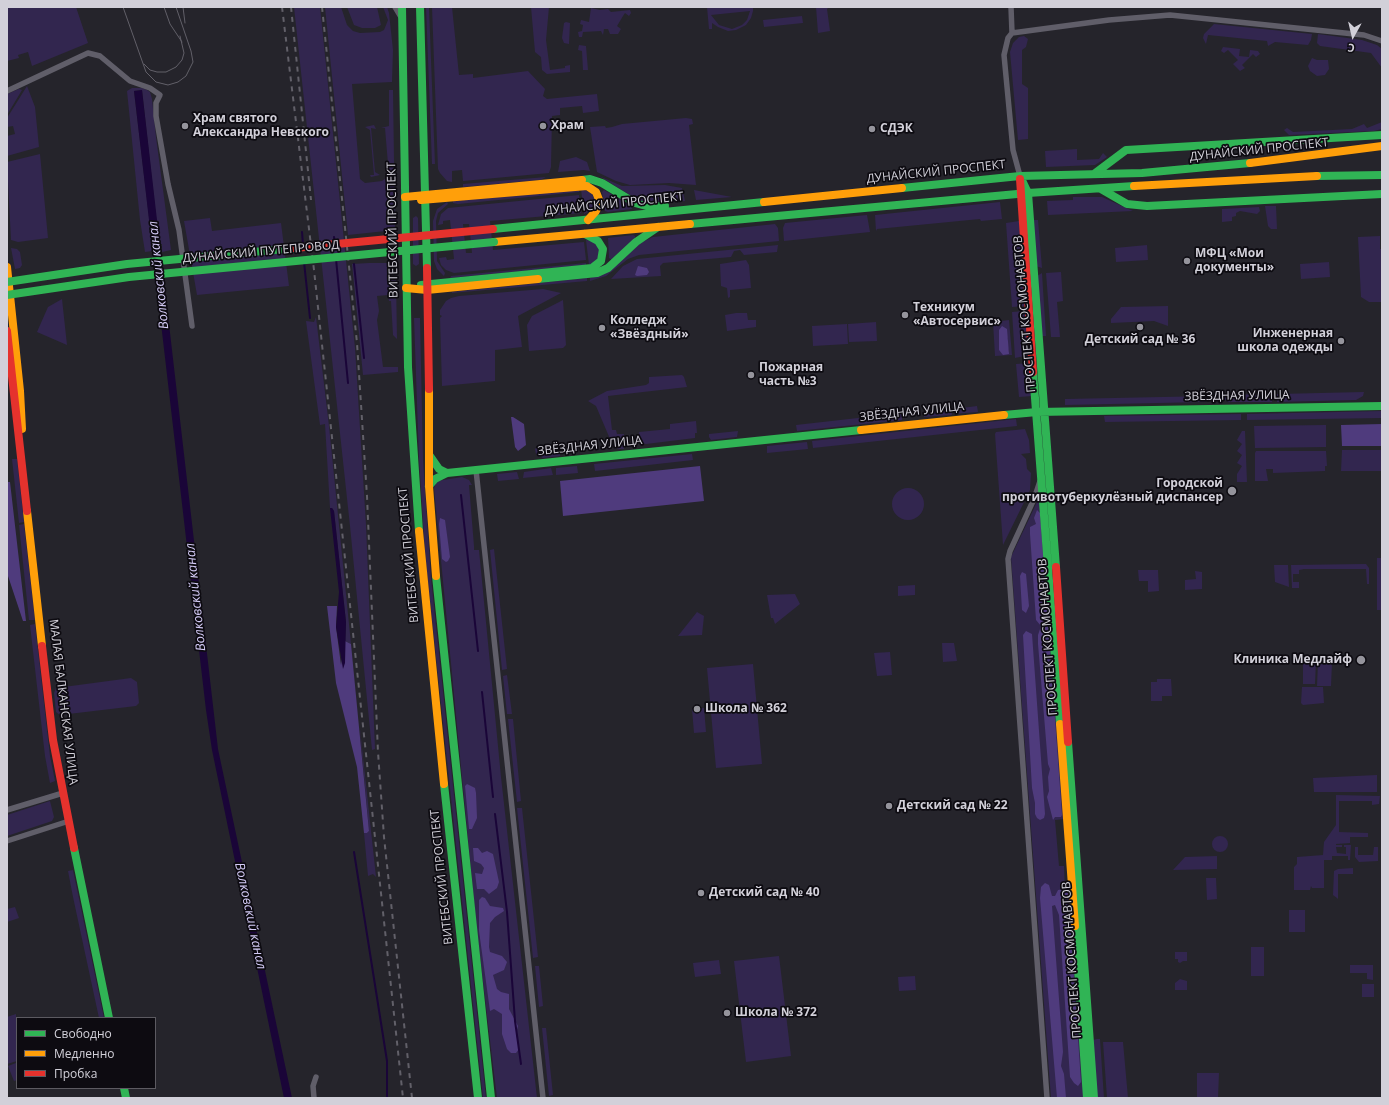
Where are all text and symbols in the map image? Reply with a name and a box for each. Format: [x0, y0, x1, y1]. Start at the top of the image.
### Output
north arrow [1333, 16, 1373, 56]
text: С [1347, 40, 1356, 56]
place label: Храм святого Александра Невского [193, 112, 329, 140]
place label: Храм [551, 119, 584, 133]
marker: Храм святого Александра Невского [180, 121, 190, 131]
marker: Храм [538, 121, 548, 131]
place label: СДЭК [880, 122, 913, 136]
marker: СДЭК [867, 124, 877, 134]
street label: ДУНАЙСКИЙ ПРОСПЕКТ [1189, 136, 1329, 164]
street label: ДУНАЙСКИЙ ПРОСПЕКТ [866, 158, 1006, 186]
street label: ВИТЕБСКИЙ ПРОСПЕКТ [385, 162, 401, 298]
street label: ДУНАЙСКИЙ ПРОСПЕКТ [544, 190, 684, 218]
water label: Волковский канал [146, 220, 172, 330]
street label: ПРОСПЕКТ КОСМОНАВТОВ [1011, 235, 1039, 393]
street label: ДУНАЙСКИЙ ПУТЕПРОВОД [182, 238, 340, 266]
place label: МФЦ «Мои документы» [1195, 247, 1274, 275]
marker: МФЦ «Мои документы» [1182, 256, 1192, 266]
place label: Техникум «Автосервис» [913, 301, 1001, 329]
marker: Техникум «Автосервис» [900, 310, 910, 320]
place label: Колледж «Звёздный» [610, 314, 689, 342]
marker: Детский сад № 36 [1135, 322, 1145, 332]
marker: Колледж «Звёздный» [597, 323, 607, 333]
place label: Инженерная школа одежды [1237, 327, 1333, 355]
place label: Детский сад № 36 [1085, 333, 1195, 347]
marker: Инженерная школа одежды [1336, 336, 1346, 346]
place label: Пожарная часть №3 [759, 361, 823, 389]
marker: Пожарная часть №3 [746, 370, 756, 380]
street label: ЗВЁЗДНАЯ УЛИЦА [1184, 388, 1290, 404]
street label: ЗВЁЗДНАЯ УЛИЦА [859, 399, 965, 425]
street label: ЗВЁЗДНАЯ УЛИЦА [537, 433, 643, 459]
place label: Городской противотуберкулёзный диспансер [1002, 477, 1223, 505]
marker: Городской противотуберкулёзный диспансер [1226, 485, 1238, 497]
street label: ВИТЕБСКИЙ ПРОСПЕКТ [396, 487, 422, 623]
water label: Волковский канал [183, 542, 209, 652]
street label: ПРОСПЕКТ КОСМОНАВТОВ [1035, 558, 1061, 716]
street label: МАЛАЯ БАЛКАНСКАЯ УЛИЦА [46, 618, 80, 786]
place label: Клиника Медлайф [1233, 653, 1352, 667]
marker: Клиника Медлайф [1355, 654, 1367, 666]
place label: Школа № 362 [705, 702, 787, 716]
marker: Школа № 362 [692, 704, 702, 714]
place label: Детский сад № 22 [897, 799, 1008, 813]
marker: Детский сад № 22 [884, 801, 894, 811]
street label: ВИТЕБСКИЙ ПРОСПЕКТ [428, 809, 456, 945]
water label: Волковский канал [231, 861, 269, 971]
street label: ПРОСПЕКТ КОСМОНАВТОВ [1059, 881, 1085, 1039]
place label: Детский сад № 40 [709, 886, 820, 900]
marker: Детский сад № 40 [696, 888, 706, 898]
place label: Школа № 372 [735, 1006, 817, 1020]
marker: Школа № 372 [722, 1008, 732, 1018]
legend [16, 1017, 156, 1089]
text: Свободно [54, 1025, 112, 1042]
text: Медленно [54, 1045, 114, 1062]
text: Пробка [54, 1065, 97, 1082]

